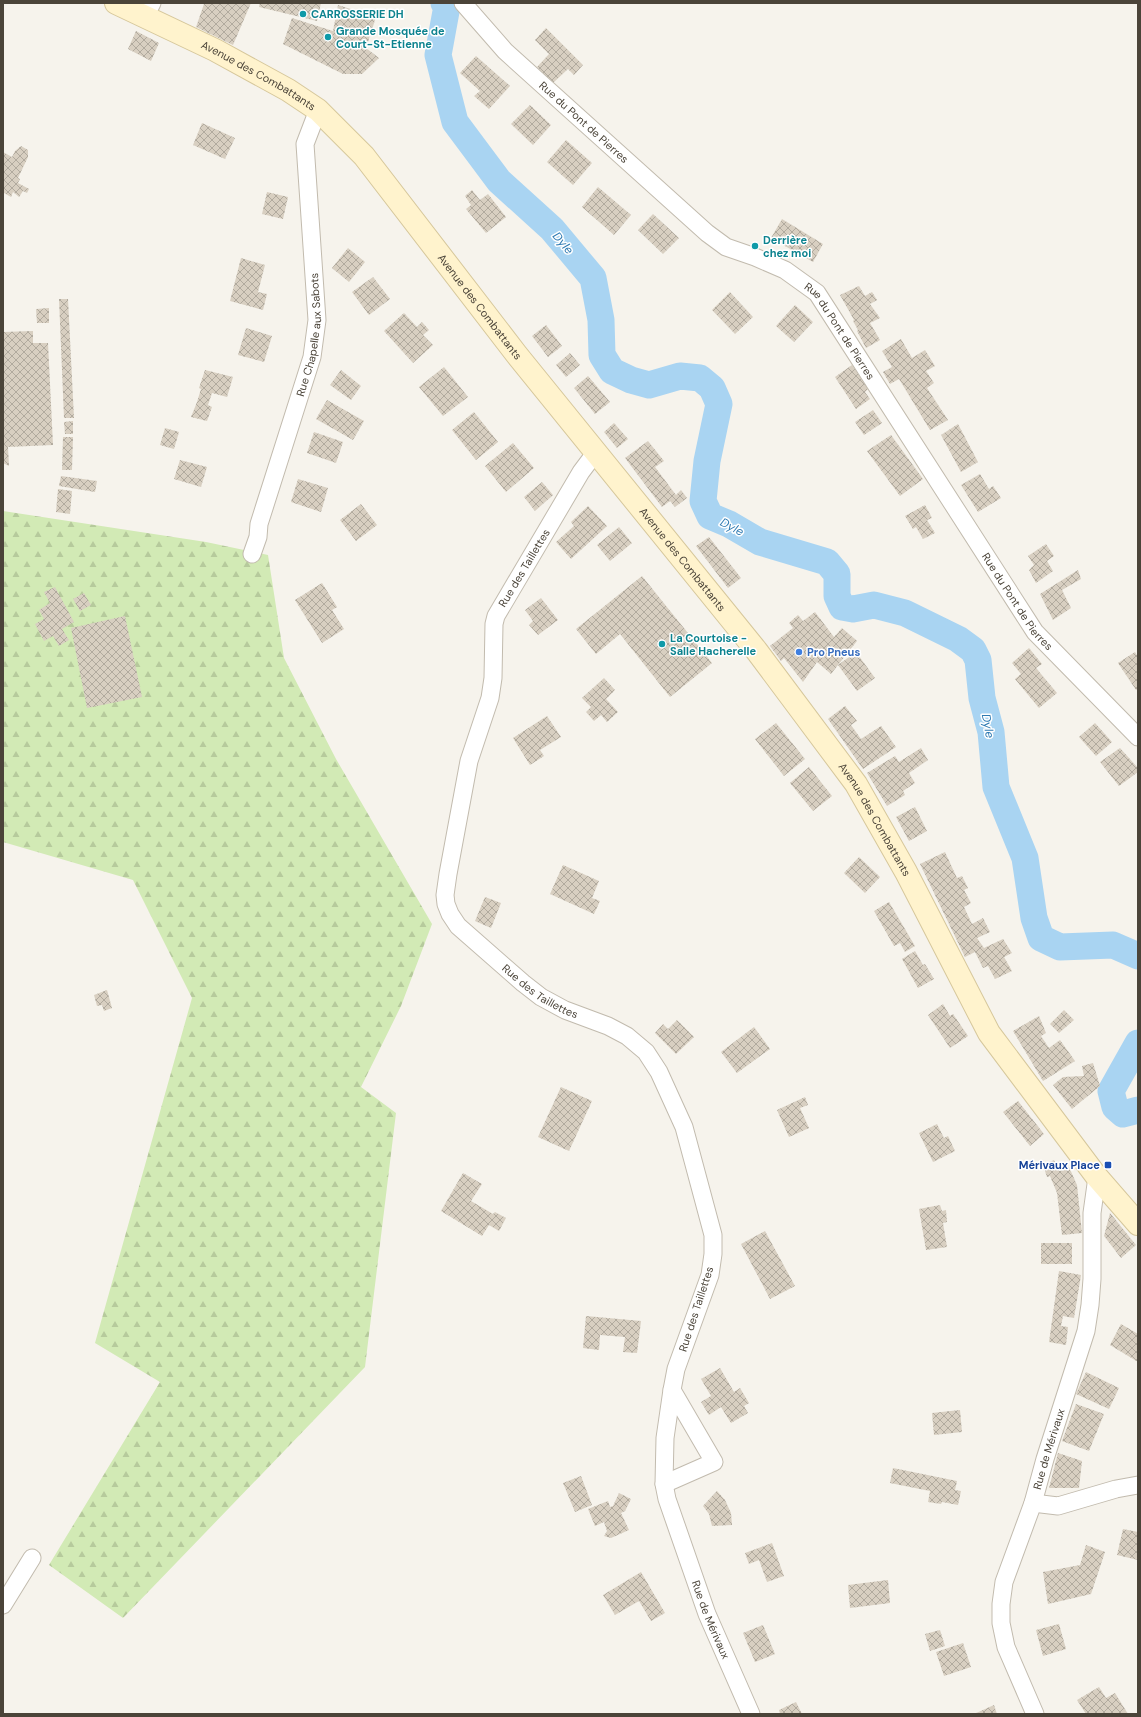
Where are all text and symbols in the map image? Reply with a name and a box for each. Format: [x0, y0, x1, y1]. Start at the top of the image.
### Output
place label: CARROSSERIE DH [311, 7, 404, 21]
marker: CARROSSERIE DH [298, 9, 308, 19]
place label: Grande Mosquée de Court-St-Etienne [336, 24, 445, 51]
marker: Grande Mosquée de Court-St-Etienne [323, 32, 333, 42]
street label: Avenue des Combattants [199, 37, 319, 114]
street label: Rue du Pont de Pierres [536, 78, 631, 166]
water label: Dyle [549, 228, 577, 258]
place label: Derrière chez moi [763, 233, 811, 260]
marker: Derrière chez moi [750, 241, 760, 251]
street label: Avenue des Combattants [435, 251, 525, 362]
street label: Rue Chapelle aux Sabots [293, 272, 324, 398]
street label: Rue du Pont de Pierres [802, 279, 878, 382]
street label: Avenue des Combattants [636, 505, 729, 614]
water label: Dyle [717, 514, 747, 540]
street label: Rue des Taillettes [495, 526, 553, 610]
street label: Rue du Pont de Pierres [979, 550, 1056, 653]
place label: La Courtoise - Salle Hacherelle [670, 631, 756, 658]
marker: La Courtoise - Salle Hacherelle [657, 639, 667, 649]
place label: Pro Pneus [807, 645, 860, 659]
marker: Pro Pneus [794, 647, 804, 657]
water label: Dyle [978, 712, 998, 740]
street label: Avenue des Combattants [836, 760, 914, 879]
street label: Rue des Taillettes [499, 961, 580, 1021]
place label: Mérivaux Place [1019, 1158, 1100, 1172]
marker: Mérivaux Place [1103, 1160, 1113, 1170]
street label: Rue des Taillettes [676, 1265, 716, 1353]
street label: Rue de Mérivaux [1030, 1407, 1068, 1491]
street label: Rue de Mérivaux [689, 1578, 733, 1662]

